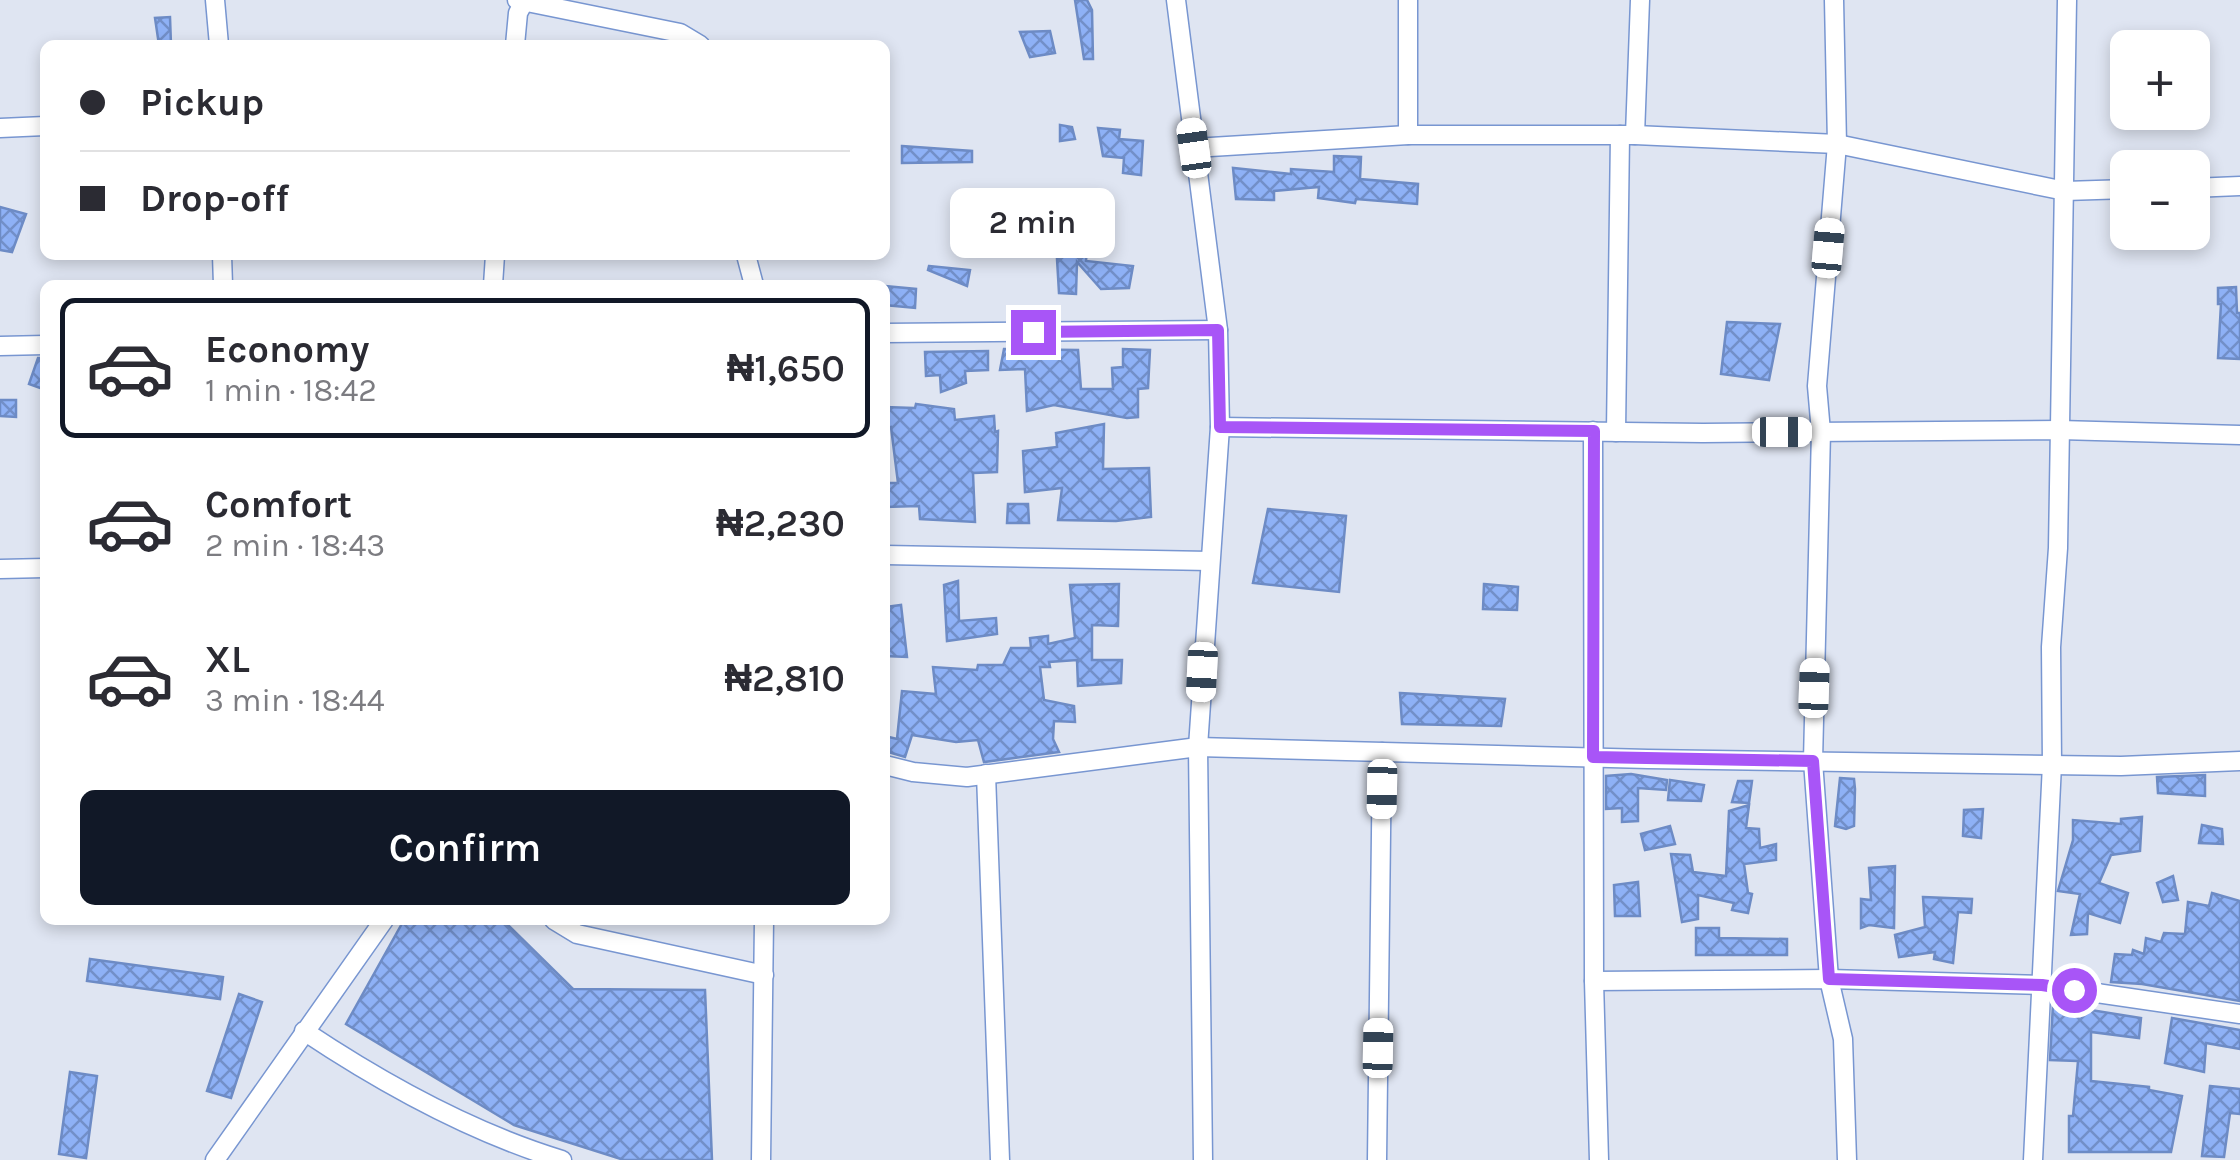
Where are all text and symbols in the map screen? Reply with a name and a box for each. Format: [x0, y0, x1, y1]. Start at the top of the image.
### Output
map controls [2110, 30, 2210, 250]
button: + [2110, 30, 2210, 130]
text: Pickup [140, 80, 264, 125]
car [1175, 116, 1213, 180]
button: − [2110, 150, 2210, 250]
text: Drop-off [140, 176, 289, 221]
callout: 2 min [950, 187, 1116, 257]
text: 2 min [989, 204, 1076, 241]
car [1810, 217, 1846, 279]
route end [1011, 310, 1056, 355]
icon: car [85, 323, 175, 413]
text: Economy [205, 327, 369, 372]
text: ₦1,650 [727, 346, 845, 391]
text: 1 min · 18:42 [205, 372, 377, 409]
car [1752, 417, 1812, 447]
icon: car [85, 478, 175, 568]
text: Comfort [205, 482, 352, 527]
text: ₦2,230 [716, 501, 845, 546]
text: 2 min · 18:43 [205, 527, 385, 564]
icon: car [85, 633, 175, 723]
text: XL [205, 637, 250, 682]
car [1185, 641, 1219, 703]
text: ₦2,810 [725, 656, 845, 701]
car [1798, 657, 1830, 719]
text: 3 min · 18:44 [205, 682, 385, 719]
car [1366, 759, 1398, 819]
button: Confirm [80, 790, 850, 905]
route start [2052, 968, 2097, 1013]
car [1362, 1018, 1394, 1078]

